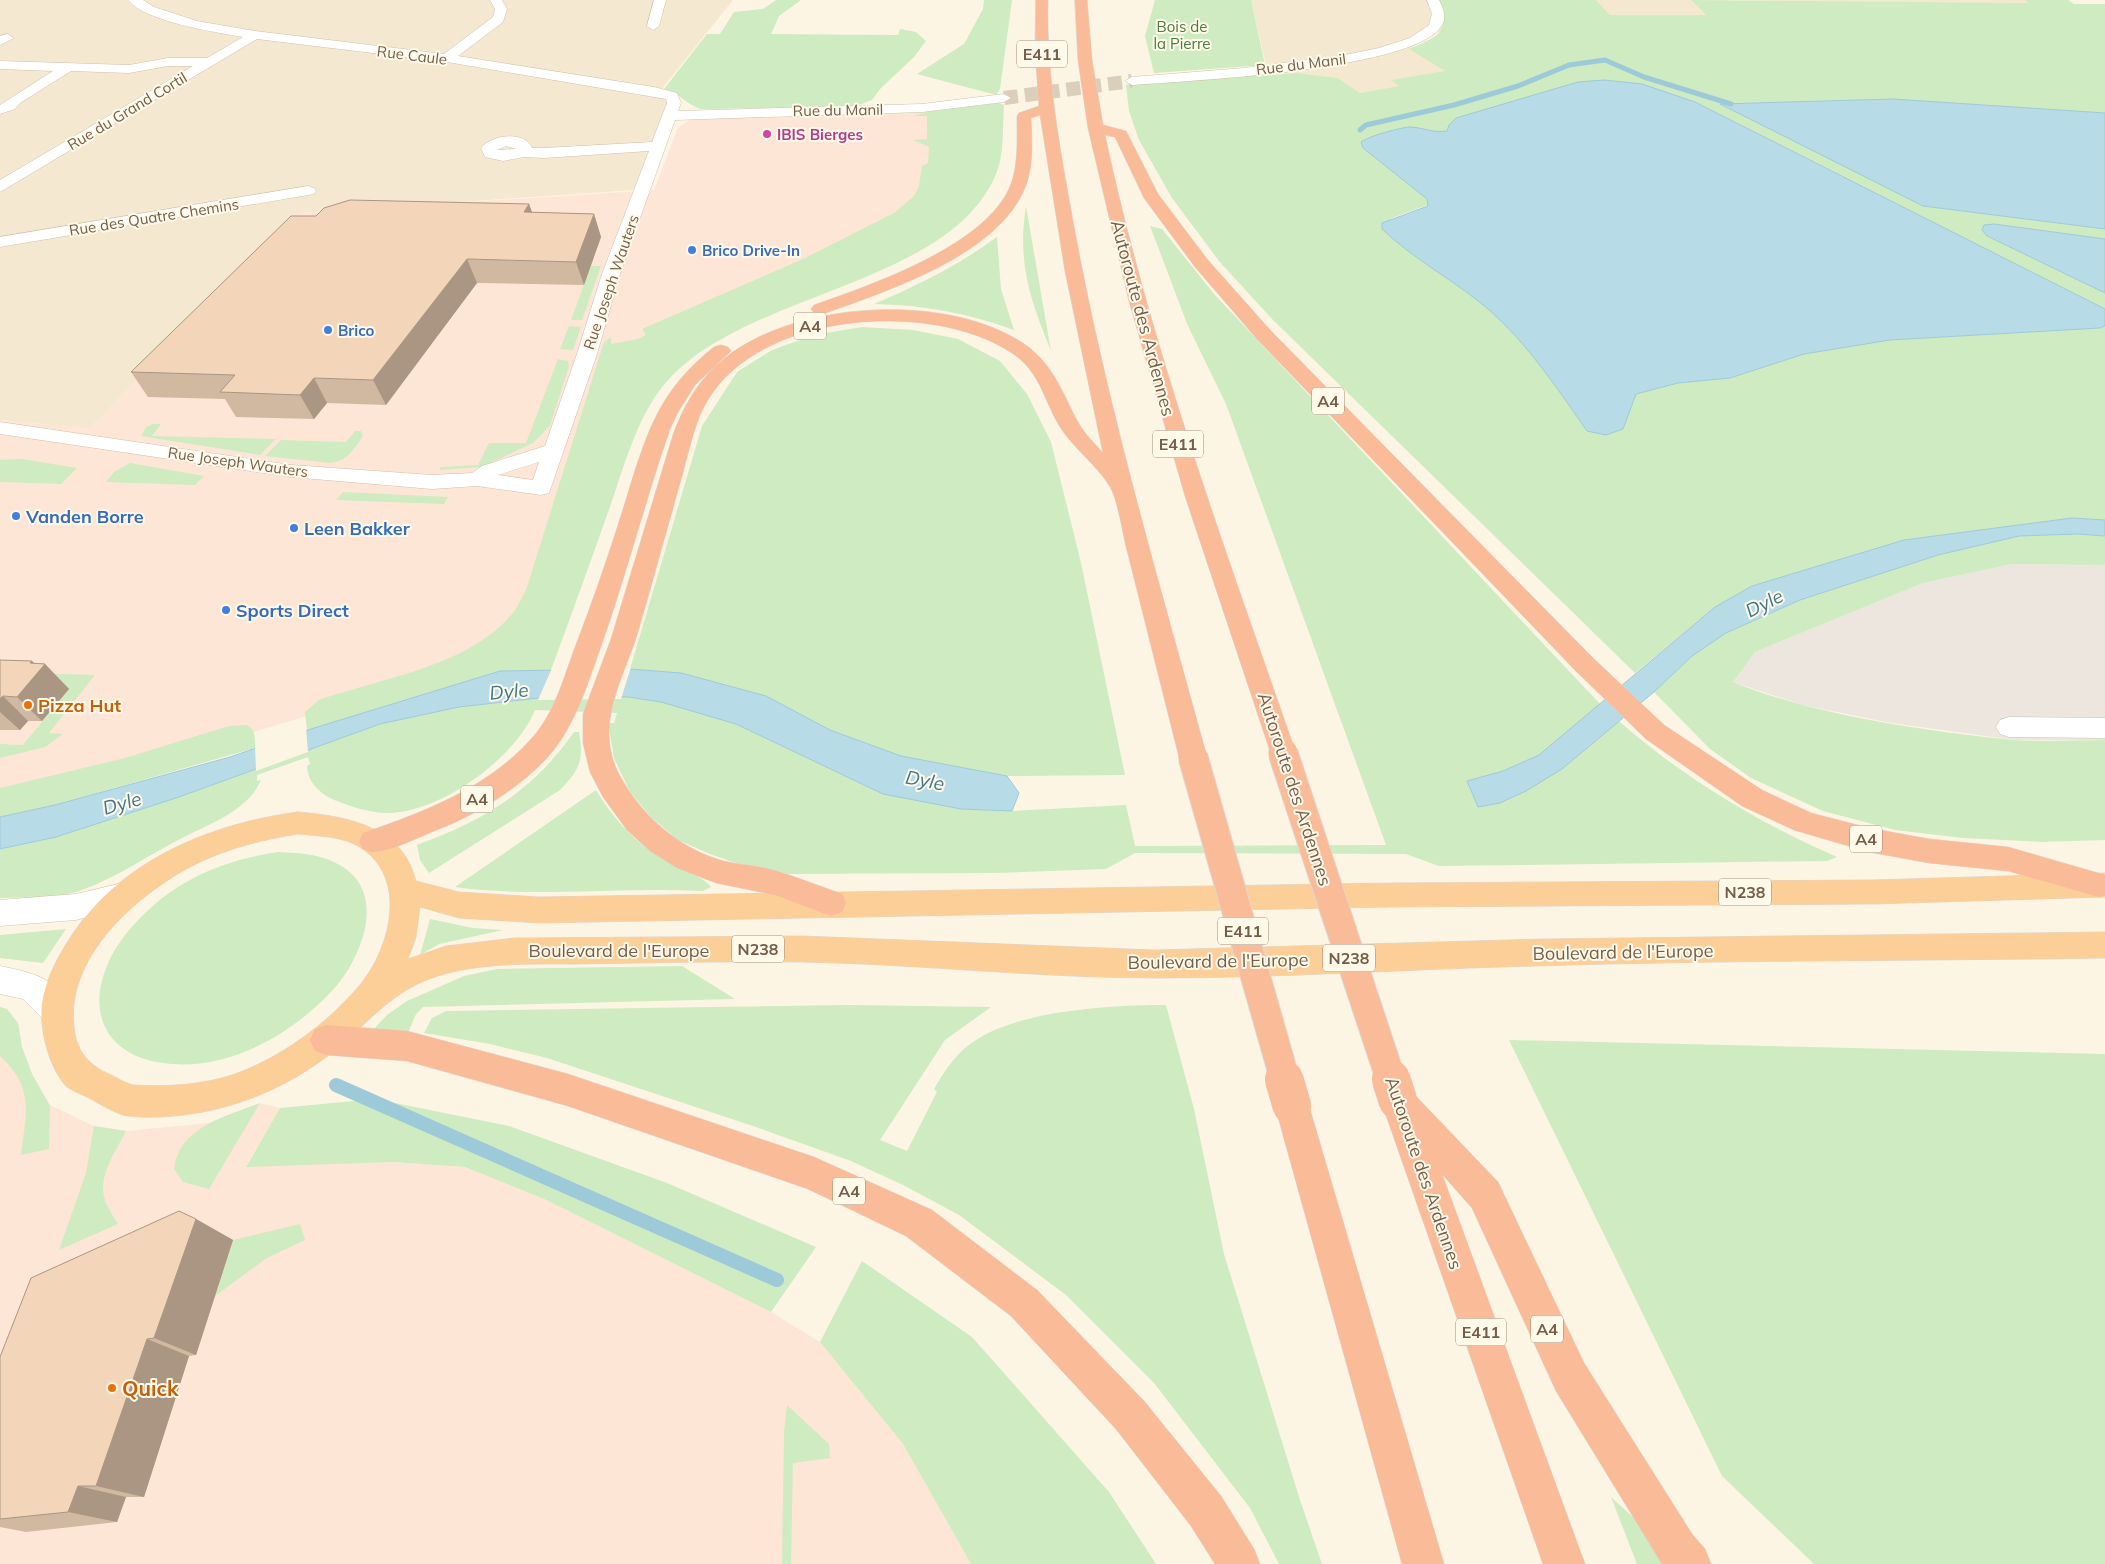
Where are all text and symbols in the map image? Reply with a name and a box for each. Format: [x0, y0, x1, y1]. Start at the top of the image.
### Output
park label: Bois de la Pierre [1154, 17, 1210, 53]
street label: Rue Caule [376, 41, 448, 69]
road number: E411 [1017, 41, 1067, 68]
street label: Rue du Manil [1255, 49, 1347, 79]
street label: Rue du Grand Cortil [64, 68, 190, 154]
street label: Rue du Manil [793, 100, 883, 120]
place label: IBIS Bierges [777, 125, 863, 144]
marker: IBIS Bierges [761, 128, 773, 140]
street label: Rue des Quatre Chemins [68, 194, 240, 240]
street label: Rue Joseph Wauters [579, 212, 643, 352]
street label: Autoroute des Ardennes [1106, 217, 1180, 419]
place label: Brico Drive-In [702, 241, 800, 260]
marker: Brico Drive-In [686, 244, 698, 256]
road number: A4 [794, 312, 826, 340]
place label: Brico [338, 321, 375, 340]
marker: Brico [322, 324, 334, 336]
road number: A4 [1312, 388, 1344, 414]
road number: E411 [1153, 430, 1203, 458]
street label: Rue Joseph Wauters [167, 443, 309, 481]
place label: Vanden Borre [25, 505, 144, 528]
marker: Vanden Borre [10, 510, 22, 522]
place label: Leen Bakker [304, 517, 411, 540]
marker: Leen Bakker [288, 522, 300, 534]
water label: Dyle [1741, 583, 1787, 623]
place label: Sports Direct [236, 599, 349, 622]
marker: Sports Direct [220, 604, 232, 616]
water label: Dyle [488, 677, 530, 705]
street label: Autoroute des Ardennes [1253, 689, 1337, 889]
place label: Pizza Hut [38, 694, 121, 717]
marker: Pizza Hut [22, 699, 34, 711]
water label: Dyle [903, 764, 947, 796]
water label: Dyle [100, 786, 144, 820]
road number: A4 [461, 786, 493, 812]
road number: A4 [1850, 826, 1882, 852]
road number: N238 [1719, 879, 1771, 906]
road number: E411 [1218, 918, 1268, 944]
road number: N238 [732, 936, 784, 962]
street label: Boulevard de l'Europe [529, 939, 709, 962]
street label: Boulevard de l'Europe [1532, 939, 1714, 965]
road number: N238 [1323, 944, 1375, 971]
street label: Boulevard de l'Europe [1127, 948, 1309, 974]
street label: Autoroute des Ardennes [1380, 1074, 1468, 1272]
road number: A4 [833, 1178, 865, 1204]
road number: A4 [1531, 1316, 1563, 1342]
road number: E411 [1456, 1318, 1506, 1345]
place label: Quick [122, 1375, 179, 1401]
marker: Quick [106, 1382, 118, 1394]

